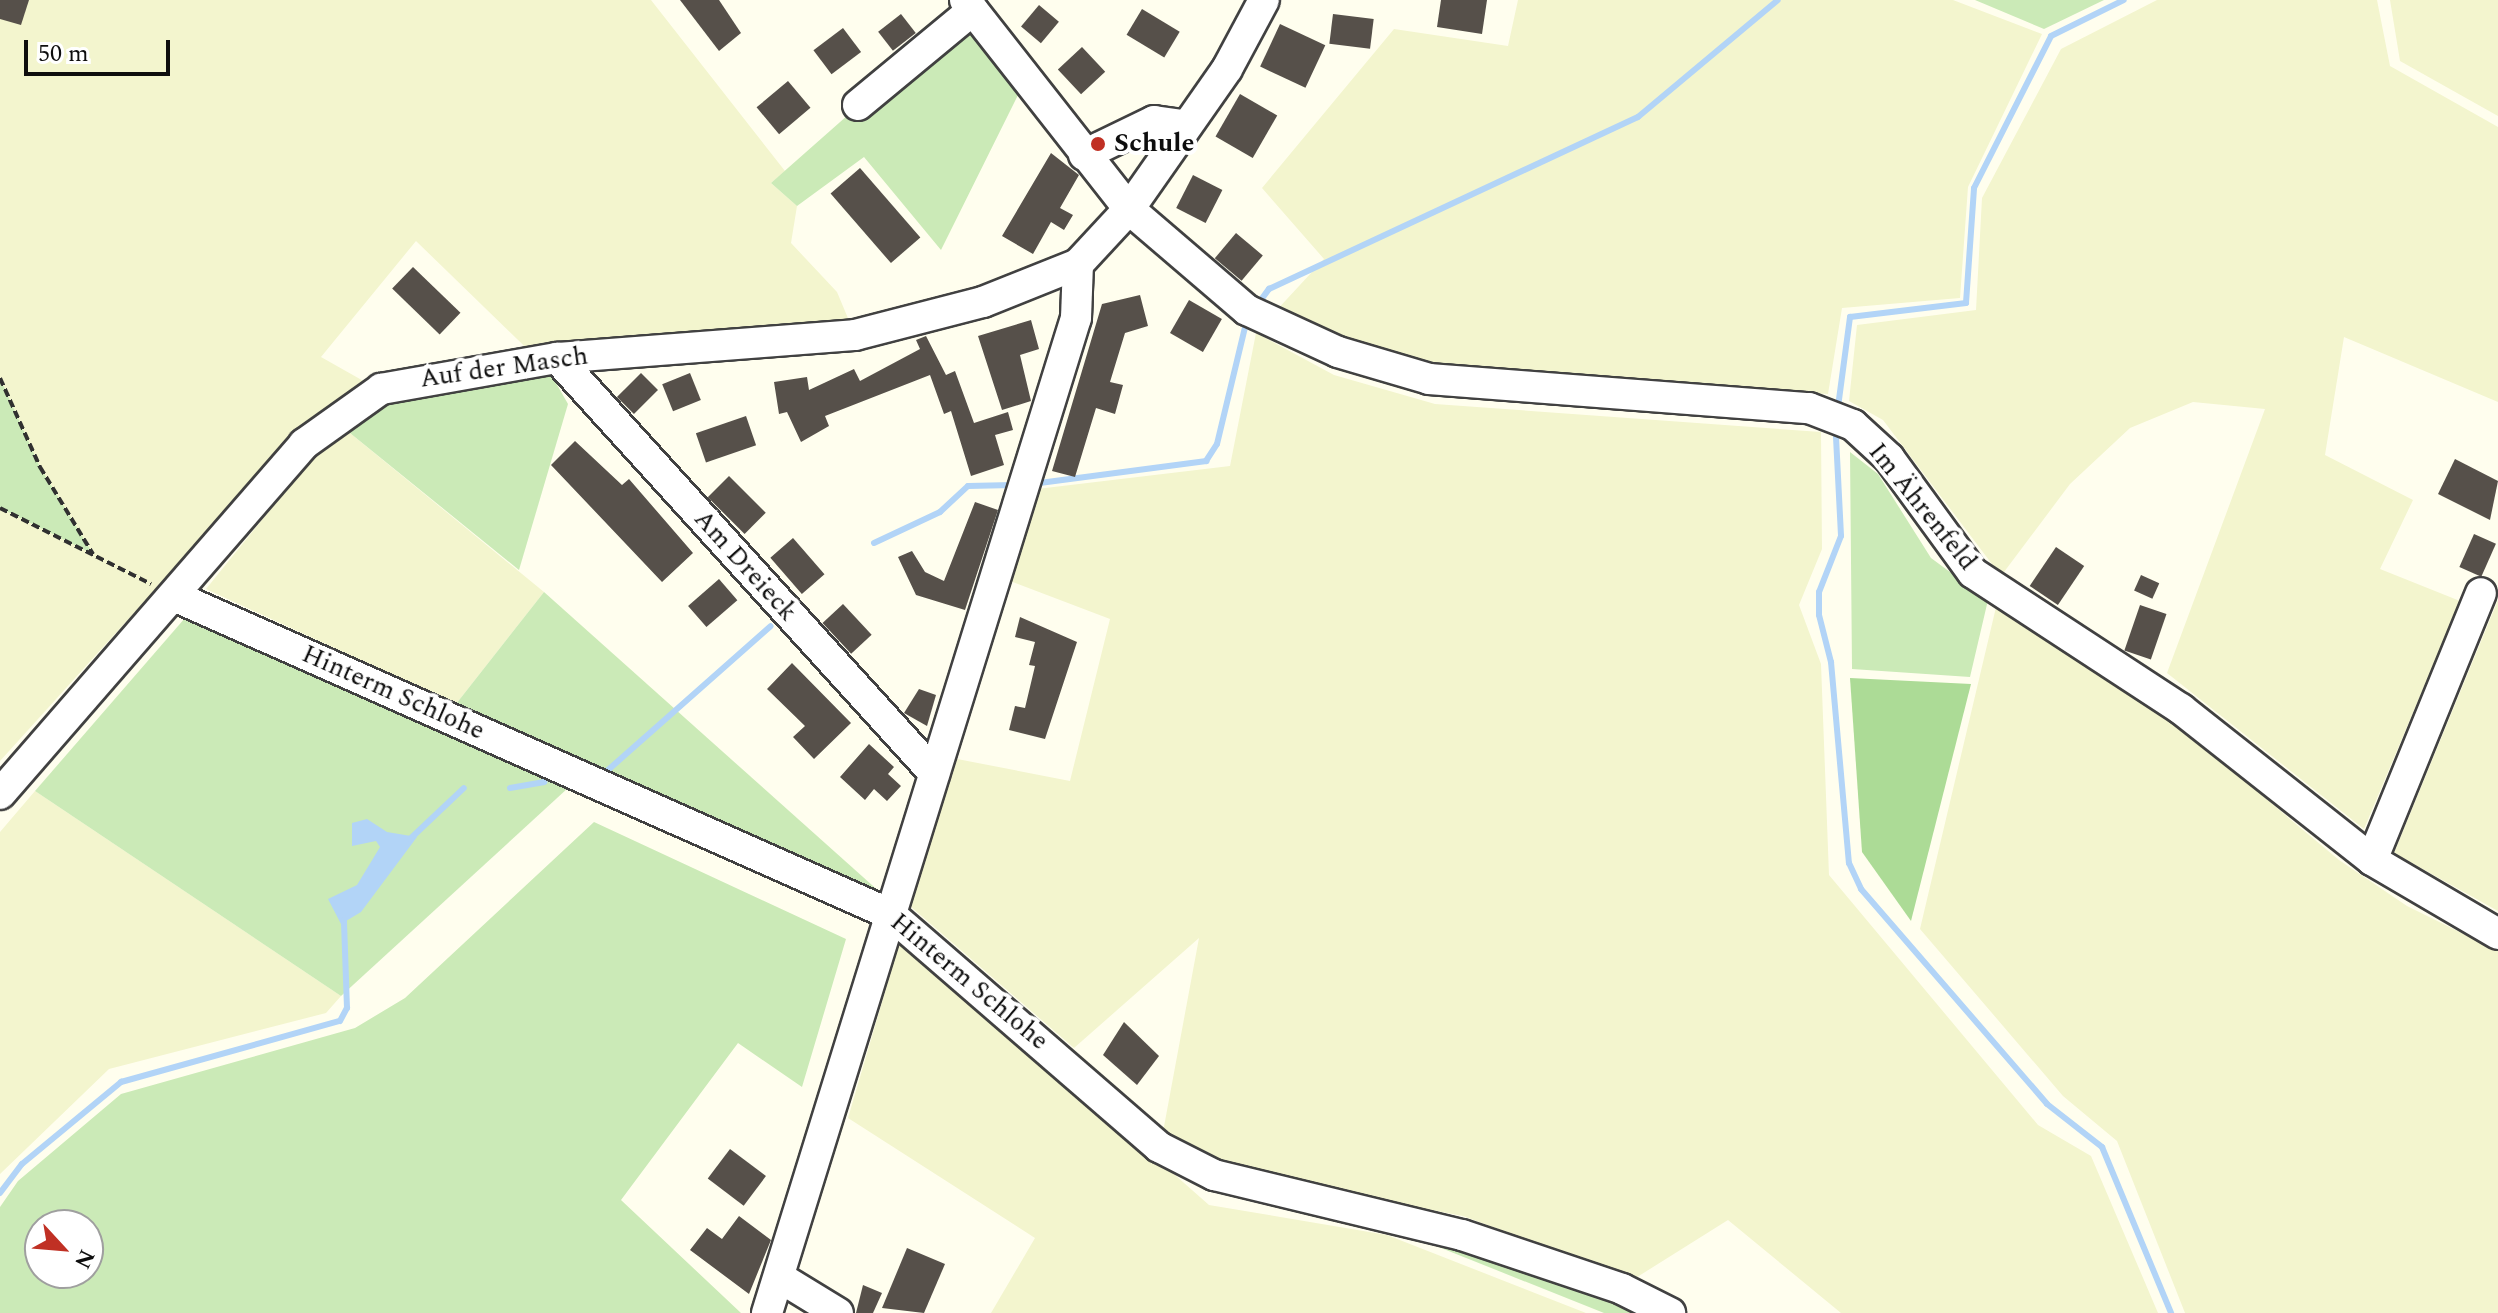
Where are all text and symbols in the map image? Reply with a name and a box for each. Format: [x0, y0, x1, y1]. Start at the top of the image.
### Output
scale bar [28, 24, 174, 74]
text: 50 m [38, 36, 89, 72]
place label: Schule [1114, 128, 1194, 160]
marker: Schule [1089, 135, 1107, 153]
street label: Auf der Masch [418, 341, 590, 395]
street label: Im Ährenfeld [1861, 437, 1983, 577]
street label: Am Dreieck [687, 504, 803, 628]
street label: Hinterm Schlohe [297, 639, 489, 747]
street label: Hinterm Schlohe [884, 907, 1054, 1057]
north arrow [24, 1209, 104, 1289]
text: N [65, 1244, 103, 1274]

